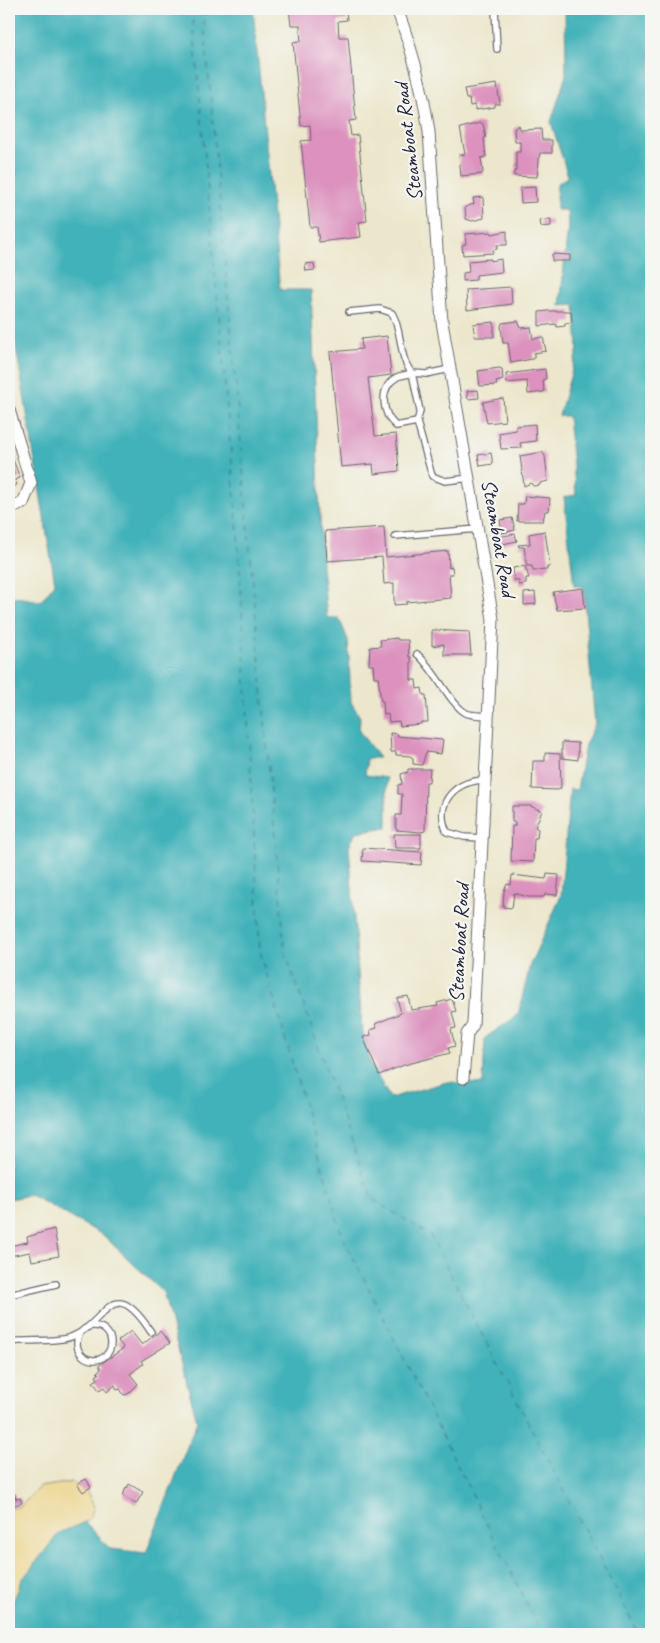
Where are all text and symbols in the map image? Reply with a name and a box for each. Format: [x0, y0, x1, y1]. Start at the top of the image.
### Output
street label: Steamboat Road [387, 78, 428, 203]
street label: Steamboat Road [476, 477, 523, 602]
street label: Steamboat Road [443, 879, 475, 1003]

